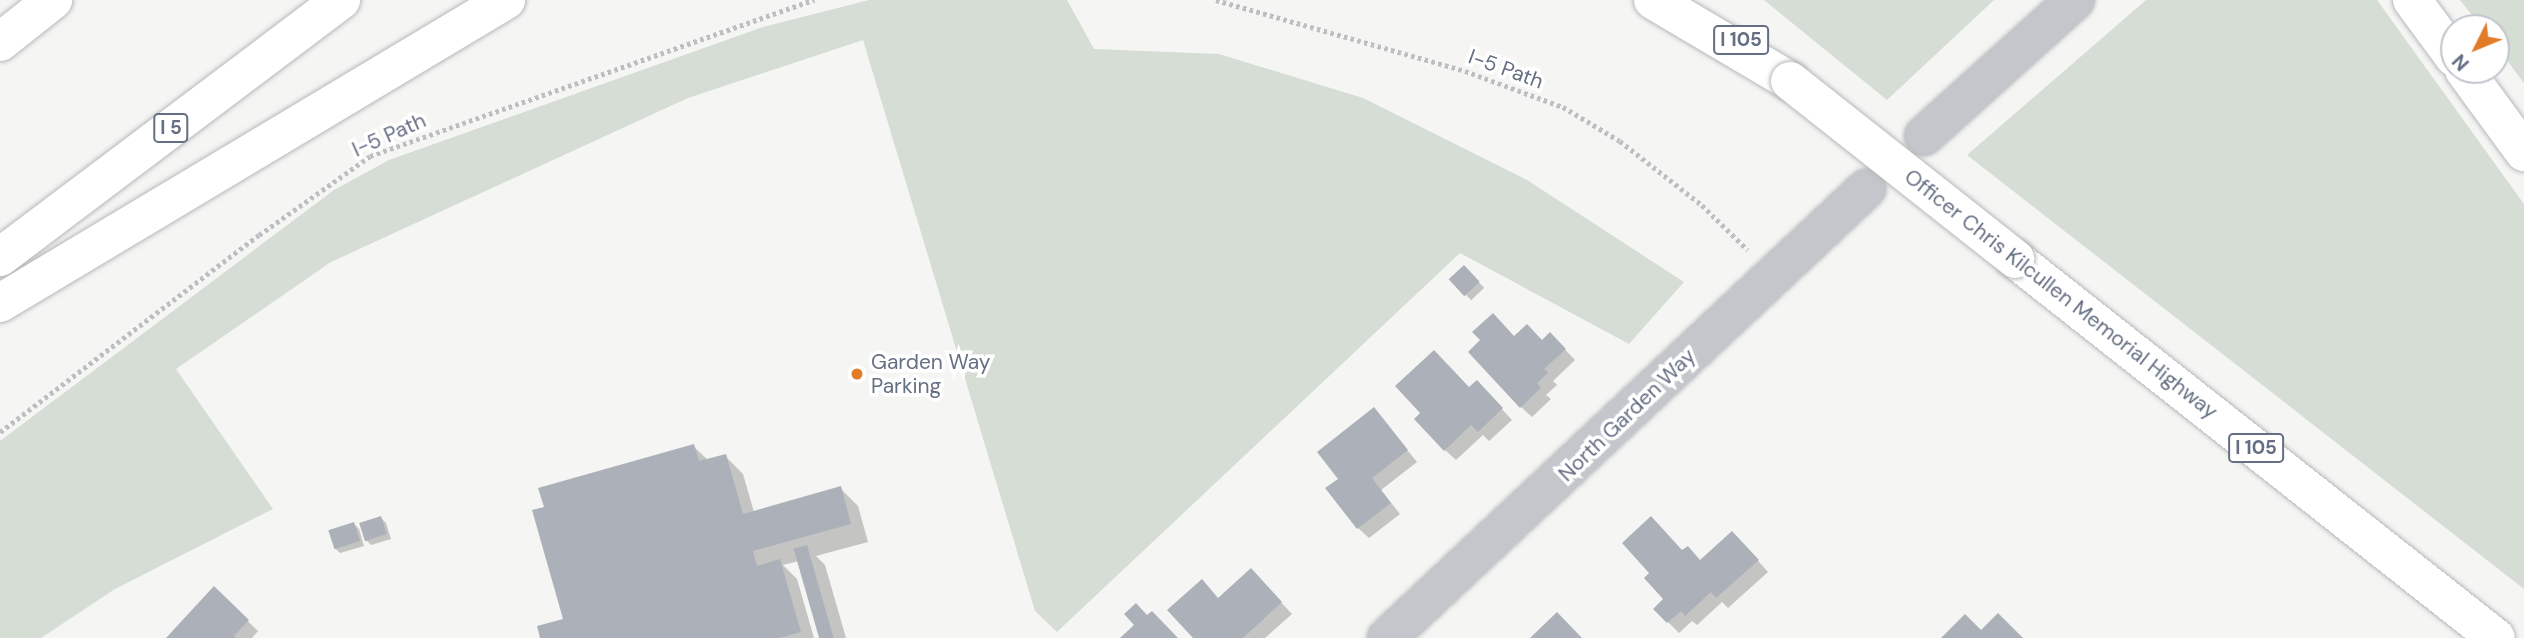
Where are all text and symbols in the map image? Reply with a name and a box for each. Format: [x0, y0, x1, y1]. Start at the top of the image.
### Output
north arrow [2440, 14, 2510, 84]
road number: I 105 [1713, 24, 1769, 56]
street label: I-5 Path [1465, 44, 1547, 94]
text: N [2447, 49, 2475, 76]
street label: I-5 Path [348, 108, 430, 162]
road number: I 5 [152, 112, 190, 144]
street label: Officer Chris Kilcullen Memorial Highway [1899, 164, 2223, 424]
street label: North Garden Way [1553, 343, 1701, 487]
place label: Garden Way Parking [871, 349, 991, 399]
marker: Garden Way Parking [849, 366, 865, 382]
road number: I 105 [2228, 432, 2284, 463]

